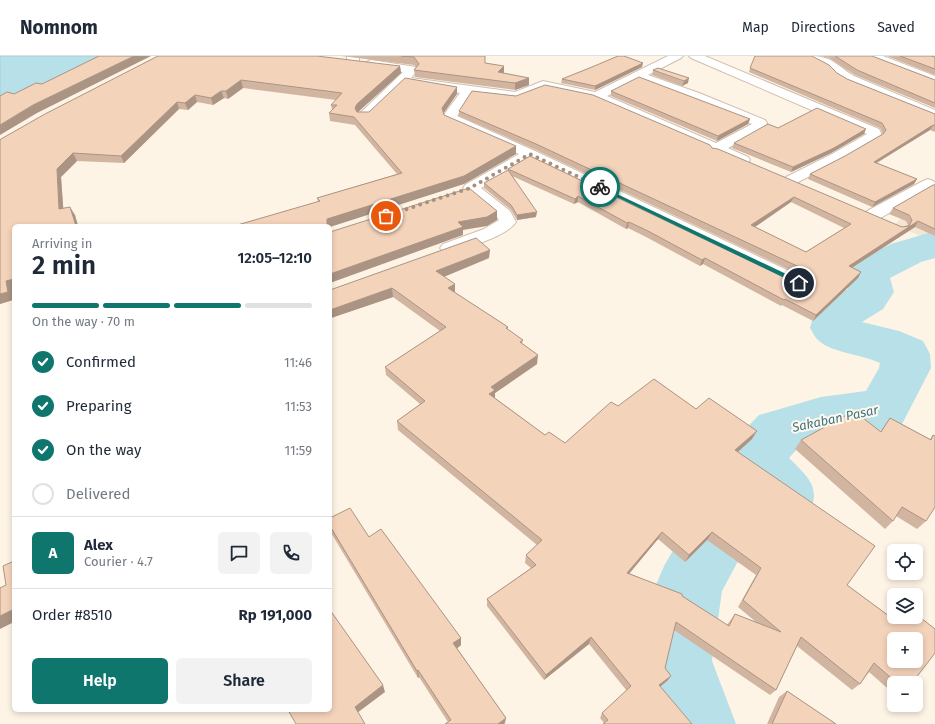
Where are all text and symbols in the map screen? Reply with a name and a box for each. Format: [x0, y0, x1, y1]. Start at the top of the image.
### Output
text: Nomnom [20, 16, 98, 39]
text: Map [742, 19, 769, 36]
text: Directions [791, 19, 855, 36]
text: Saved [877, 19, 915, 36]
courier [580, 167, 620, 207]
icon: bike [589, 176, 611, 198]
pin [369, 199, 403, 233]
icon: bag [375, 205, 397, 227]
text: Arriving in [32, 236, 92, 251]
text: 12:05–12:10 [237, 249, 312, 267]
text: 2 min [32, 250, 96, 281]
pin [782, 266, 816, 300]
icon: home [788, 272, 810, 294]
text: On the way · 70 m [32, 314, 135, 329]
icon: check [32, 351, 54, 373]
text: Confirmed [66, 353, 136, 371]
text: 11:46 [284, 355, 312, 370]
icon: check [32, 395, 54, 417]
text: Preparing [66, 397, 131, 415]
text: 11:53 [285, 399, 312, 414]
water label: Sakaban Pasar [790, 402, 880, 435]
icon: check [32, 439, 54, 461]
text: On the way [66, 441, 141, 459]
text: 11:59 [285, 443, 312, 458]
text: Delivered [66, 485, 130, 503]
button: chat [218, 532, 260, 574]
button: phone [270, 532, 312, 574]
text: Alex [84, 536, 113, 554]
text: A [49, 544, 57, 562]
map controls [887, 544, 923, 712]
button: locate [887, 544, 923, 580]
text: Courier · 4.7 [84, 554, 153, 569]
button: layers [887, 588, 923, 624]
text: Order #8510 [32, 606, 112, 624]
text: Rp 191,000 [238, 606, 312, 624]
button: + [887, 632, 923, 668]
button: Help [32, 658, 168, 704]
button: Share [176, 658, 312, 704]
button: − [887, 676, 923, 712]

